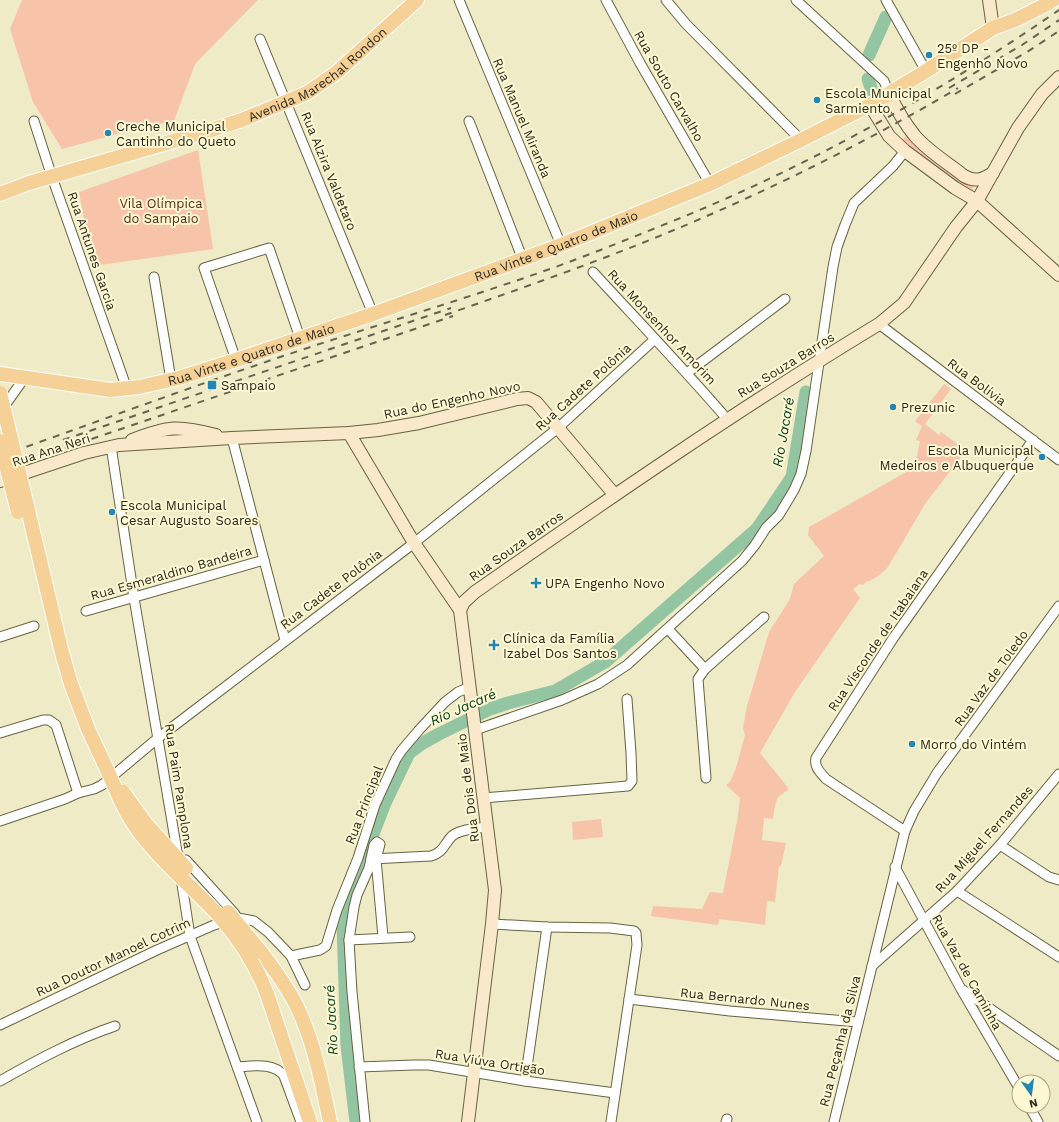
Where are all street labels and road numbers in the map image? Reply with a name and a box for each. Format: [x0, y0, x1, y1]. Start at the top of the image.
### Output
street label: Avenida Marechal Rondon [246, 24, 389, 124]
street label: Rua Souto Carvalho [631, 28, 707, 144]
street label: Rua Manuel Miranda [490, 56, 554, 181]
street label: Rua Alzira Valdetaro [298, 109, 360, 233]
street label: Rua Antunes Garcia [65, 190, 120, 313]
street label: Rua Vinte e Quatro de Maio [472, 207, 640, 284]
street label: Rua Monsenhor Amorim [605, 266, 719, 388]
street label: Rua Vinte e Quatro de Maio [166, 320, 336, 388]
street label: Rua Souza Barros [735, 329, 837, 401]
street label: Rua Cadete Polônia [532, 340, 634, 434]
street label: Rua Bolívia [945, 355, 1010, 409]
street label: Rua do Engenho Novo [382, 378, 522, 422]
street label: Rua Ana Neri [10, 430, 92, 470]
street label: Rua Souza Barros [466, 508, 566, 584]
street label: Rua Esmeraldino Bandeira [89, 543, 254, 603]
street label: Rua Cadete Polônia [277, 545, 385, 632]
street label: Rua Visconde de Itabaiana [825, 566, 932, 714]
street label: Rua Vaz de Toledo [951, 627, 1031, 729]
street label: Rua Paim Pamplona [162, 722, 196, 850]
street label: Rua Dois de Maio [454, 732, 482, 843]
street label: Rua Principal [342, 764, 386, 846]
street label: Rua Miguel Fernandes [932, 782, 1036, 896]
street label: Rua Vaz de Caminha [929, 912, 1005, 1033]
street label: Rua Doutor Manoel Cotrim [33, 915, 193, 999]
street label: Rua Peçanha da Silva [816, 973, 864, 1108]
street label: Rua Bernardo Nunes [680, 985, 811, 1013]
street label: Rua Viúva Ortigão [434, 1046, 546, 1078]

